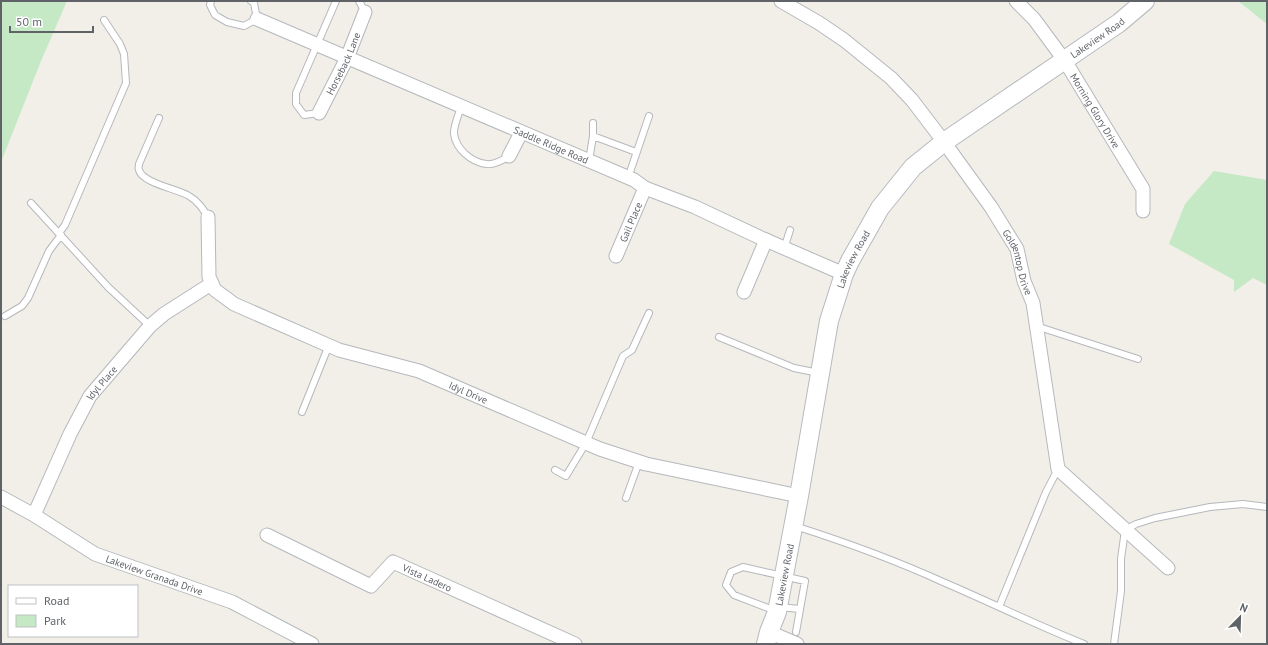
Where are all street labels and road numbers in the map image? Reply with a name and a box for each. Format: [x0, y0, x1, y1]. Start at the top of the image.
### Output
street label: Lakeview Road [1068, 15, 1128, 61]
street label: Horseback Lane [323, 31, 363, 97]
street label: Morning Glory Drive [1067, 71, 1123, 151]
street label: Saddle Ridge Road [512, 123, 590, 167]
street label: Gail Place [617, 200, 645, 244]
street label: Goldentop Drive [999, 227, 1035, 297]
street label: Lakeview Road [834, 228, 873, 290]
street label: Idyl Place [83, 363, 120, 402]
street label: Idyl Drive [447, 379, 490, 407]
street label: Lakeview Road [772, 543, 797, 607]
street label: Lakeview Granada Drive [104, 552, 205, 598]
street label: Vista Ladero [399, 561, 454, 595]

